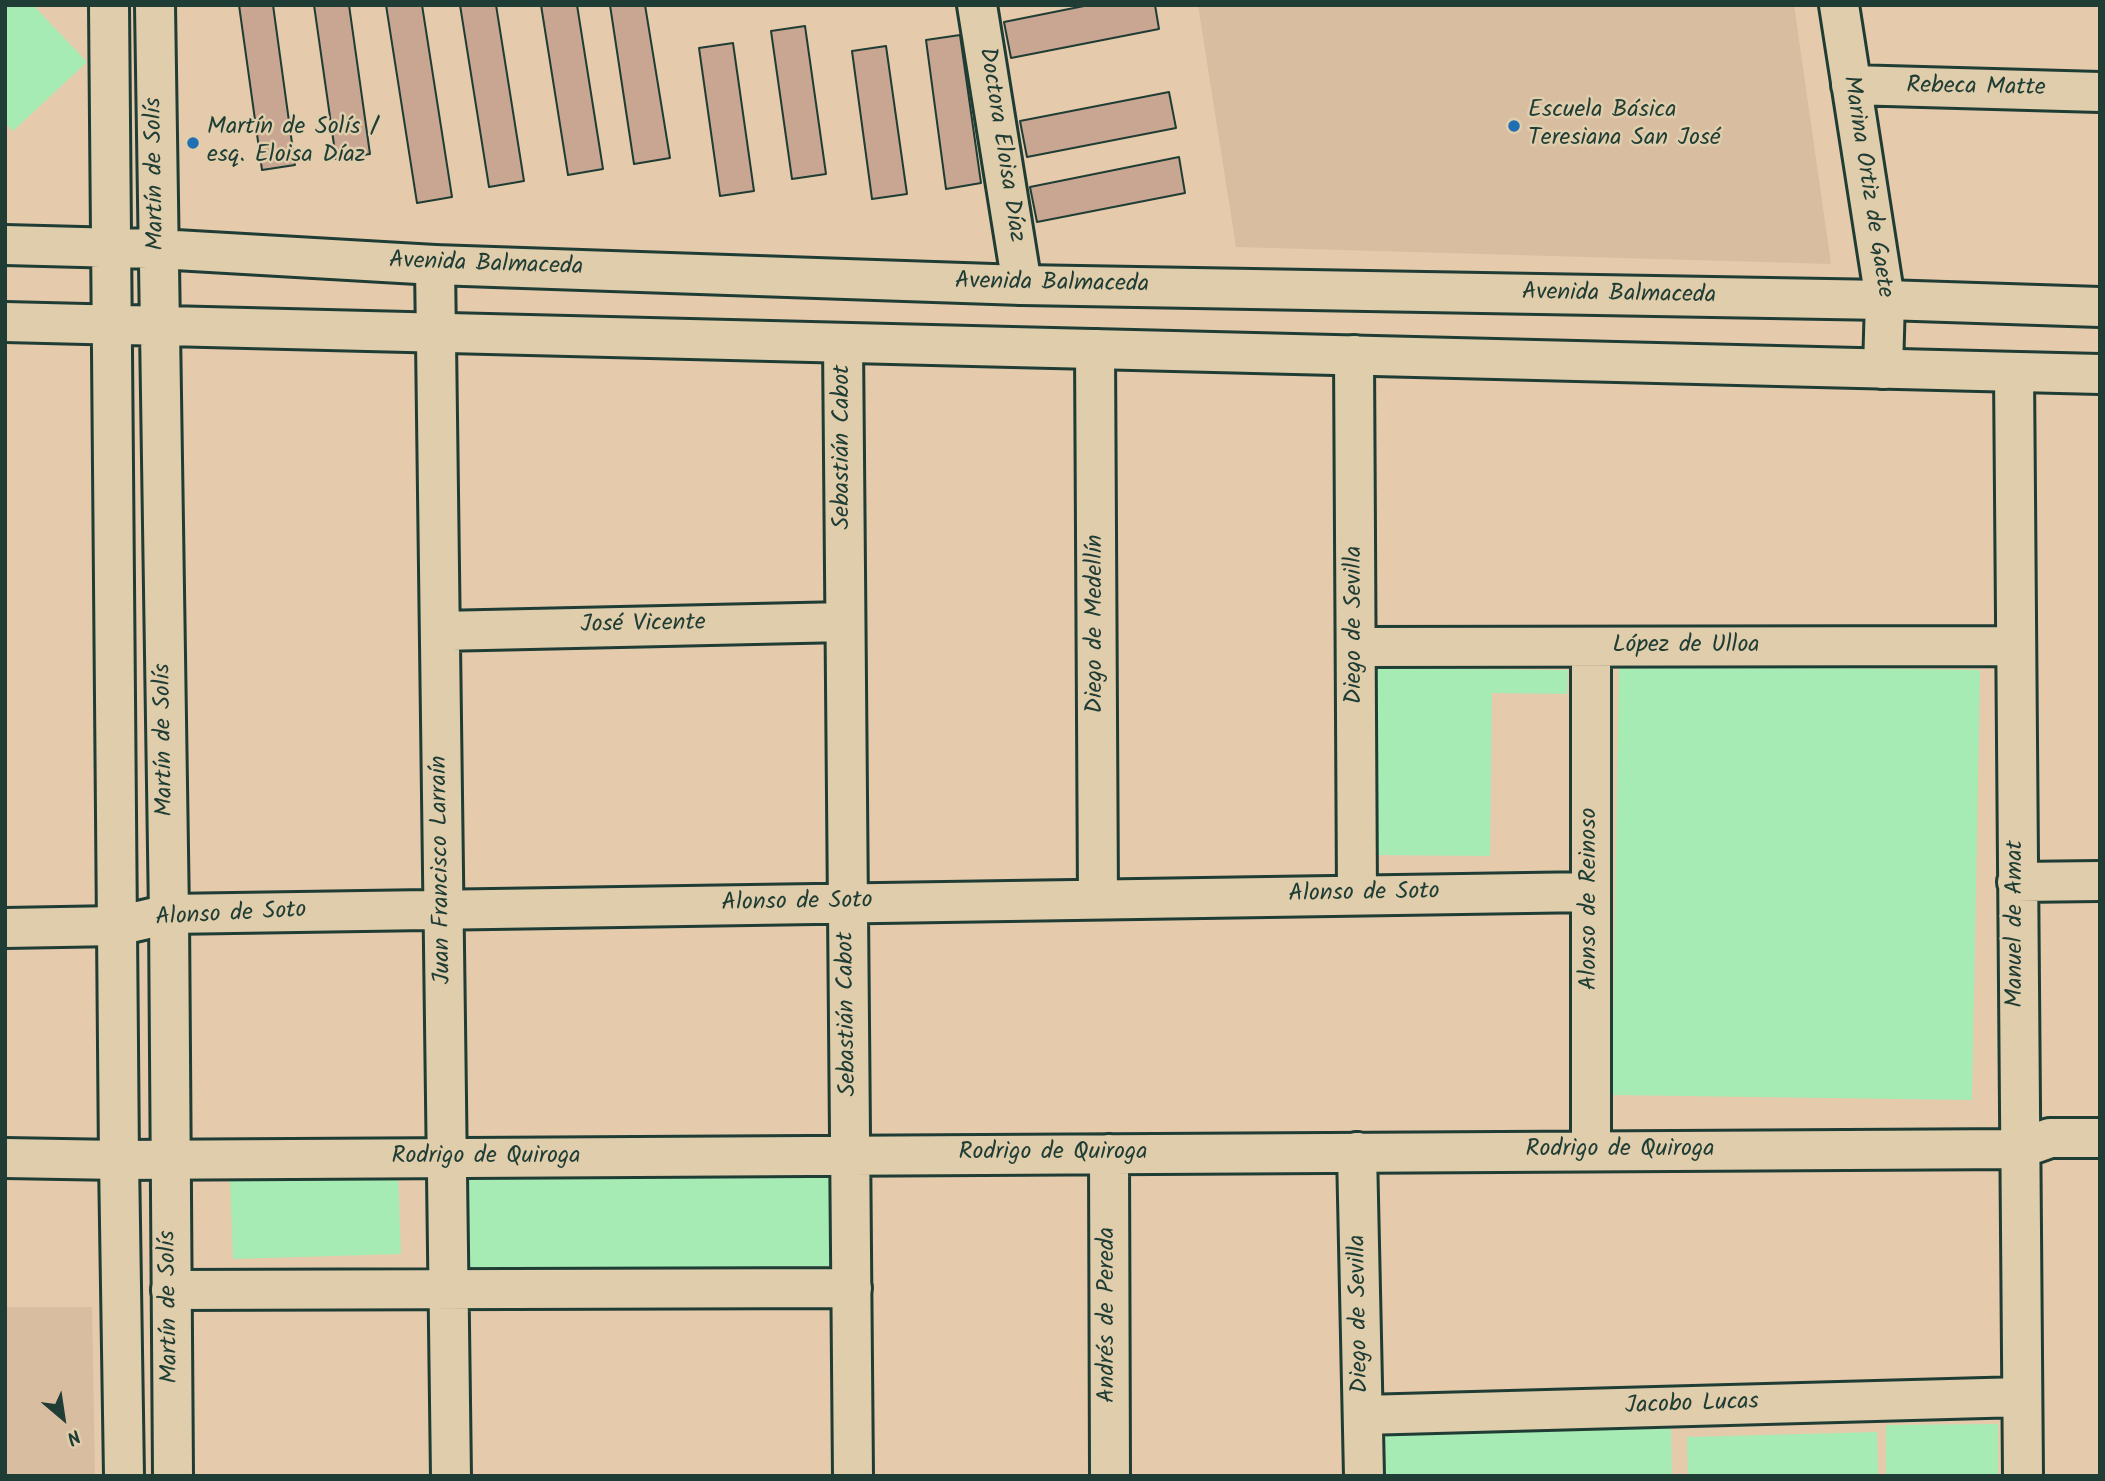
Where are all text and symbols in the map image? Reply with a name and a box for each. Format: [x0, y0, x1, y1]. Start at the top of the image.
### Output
street label: Doctora Eloisa Díaz [970, 46, 1030, 244]
street label: Rebeca Matte [1906, 73, 2046, 105]
street label: Marina Ortiz de Gaete [1834, 74, 1898, 300]
street label: Martín de Solís [141, 97, 173, 251]
place label: Escuela Básica Teresiana San José [1528, 98, 1721, 154]
place label: Martín de Solís / esq. Eloisa Díaz [207, 115, 379, 171]
marker: Escuela Básica Teresiana San José [1506, 118, 1522, 134]
marker: Martín de Solís / esq. Eloisa Díaz [185, 135, 201, 151]
street label: Avenida Balmaceda [388, 248, 584, 284]
street label: Avenida Balmaceda [955, 269, 1149, 301]
street label: Avenida Balmaceda [1522, 280, 1716, 312]
street label: Sebastián Cabot [830, 365, 858, 529]
street label: Diego de Medellín [1083, 534, 1111, 714]
street label: Diego de Sevilla [1342, 546, 1370, 704]
street label: José Vicente [580, 611, 706, 641]
street label: López de Ulloa [1612, 633, 1760, 661]
street label: Martín de Solís [150, 663, 182, 817]
street label: Juan Francisco Larraín [427, 755, 459, 985]
street label: Alonso de Reinoso [1577, 808, 1605, 990]
street label: Manuel de Amat [2003, 840, 2031, 1008]
street label: Alonso de Soto [1288, 879, 1440, 911]
street label: Alonso de Soto [721, 888, 873, 920]
street label: Alonso de Soto [155, 898, 307, 934]
street label: Sebastián Cabot [833, 931, 865, 1097]
street label: Rodrigo de Quiroga [1526, 1137, 1714, 1165]
street label: Rodrigo de Quiroga [959, 1140, 1147, 1168]
street label: Rodrigo de Quiroga [392, 1144, 580, 1172]
street label: Andrés de Pereda [1095, 1227, 1123, 1403]
street label: Martín de Solís [155, 1230, 187, 1384]
street label: Diego de Sevilla [1345, 1234, 1377, 1394]
north arrow [28, 1383, 98, 1453]
street label: Jacobo Lucas [1625, 1389, 1759, 1423]
text: N [61, 1420, 86, 1452]

